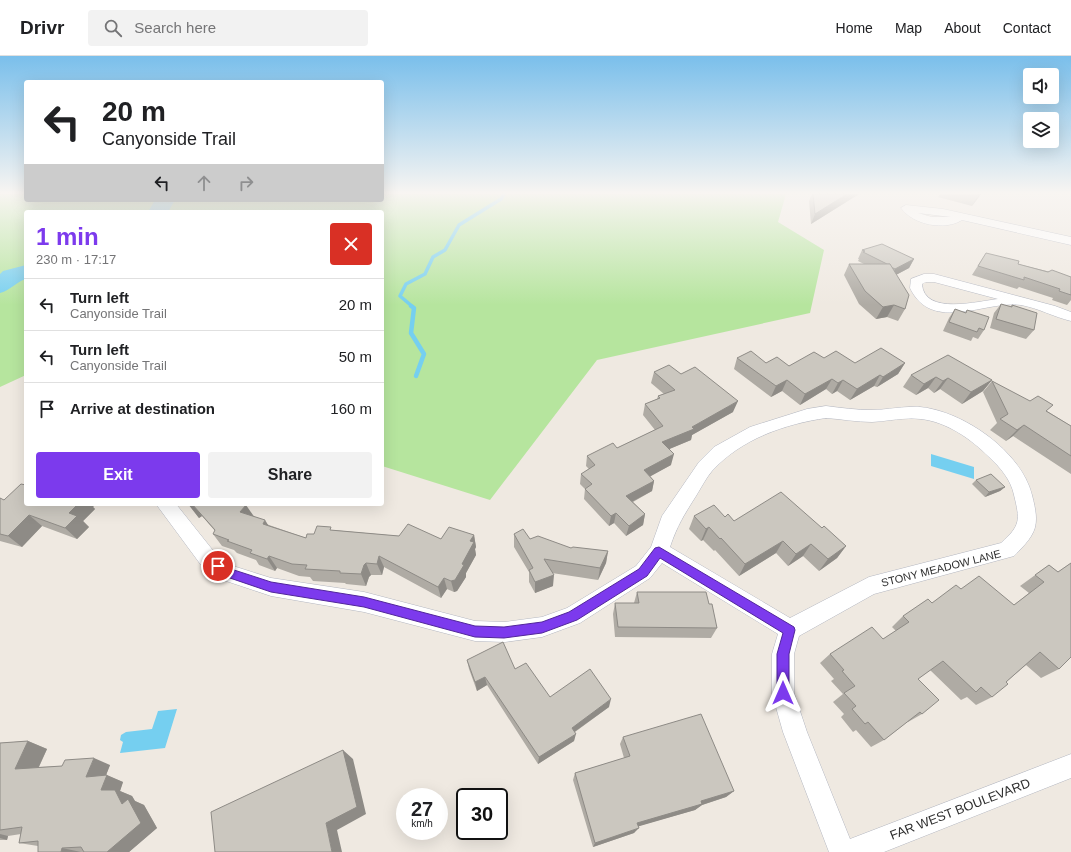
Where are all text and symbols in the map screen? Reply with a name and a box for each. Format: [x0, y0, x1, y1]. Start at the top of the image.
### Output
search box [88, 10, 368, 46]
text: Drivr [20, 17, 64, 38]
icon: search [102, 17, 124, 39]
text: Search here [134, 19, 216, 36]
text: Home [836, 20, 873, 36]
text: Map [895, 20, 922, 36]
text: About [944, 20, 981, 36]
text: Contact [1003, 20, 1051, 36]
map controls [1023, 68, 1059, 148]
button: sound [1023, 68, 1059, 104]
icon: left [36, 96, 88, 148]
text: 20 m [102, 96, 166, 127]
button: layers [1023, 112, 1059, 148]
text: Canyonside Trail [102, 129, 236, 149]
icon: left [151, 172, 173, 194]
icon: ahead [193, 172, 215, 194]
icon: right [235, 172, 257, 194]
text: 1 min [36, 223, 99, 250]
button: close [330, 223, 372, 265]
text: 230 m · 17:17 [36, 252, 116, 267]
text: Turn left [70, 289, 129, 306]
icon: left [36, 294, 58, 316]
text: 20 m [339, 296, 372, 313]
text: Canyonside Trail [70, 306, 167, 321]
text: Turn left [70, 341, 129, 358]
icon: left [36, 346, 58, 368]
text: 50 m [339, 348, 372, 365]
text: Canyonside Trail [70, 358, 167, 373]
icon: arrive [36, 398, 58, 420]
text: Arrive at destination [70, 400, 215, 417]
text: 160 m [330, 400, 372, 417]
button: Exit [36, 452, 200, 498]
button: Share [208, 452, 372, 498]
street label: STONY MEADOW LANE [880, 547, 1002, 589]
pin [201, 549, 235, 583]
icon: arrive [207, 555, 229, 577]
position arrow [762, 672, 804, 714]
street label: FAR WEST BOULEVARD [888, 775, 1032, 843]
speed limit sign: 30 [456, 788, 508, 840]
text: 27 [411, 798, 433, 820]
text: km/h [411, 818, 433, 829]

